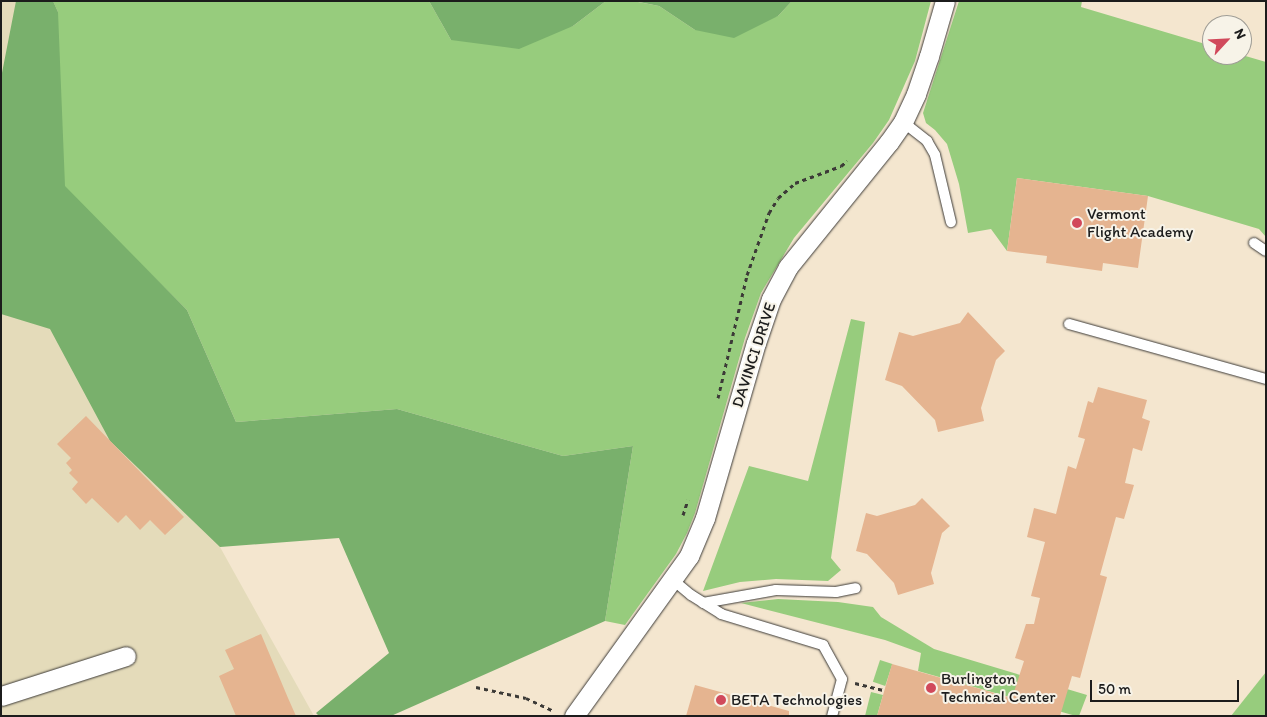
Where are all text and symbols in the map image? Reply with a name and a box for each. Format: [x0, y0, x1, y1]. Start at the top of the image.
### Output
north arrow [1202, 15, 1252, 65]
text: N [1230, 26, 1250, 42]
place label: Vermont Flight Academy [1087, 204, 1193, 242]
marker: Vermont Flight Academy [1071, 217, 1083, 229]
street label: DAVINCI DRIVE [728, 300, 780, 410]
place label: Burlington Technical Center [941, 669, 1056, 707]
scale bar [1092, 670, 1241, 702]
text: 50 m [1098, 680, 1131, 698]
marker: Burlington Technical Center [925, 682, 937, 694]
place label: BETA Technologies [731, 690, 861, 710]
marker: BETA Technologies [715, 694, 727, 706]

